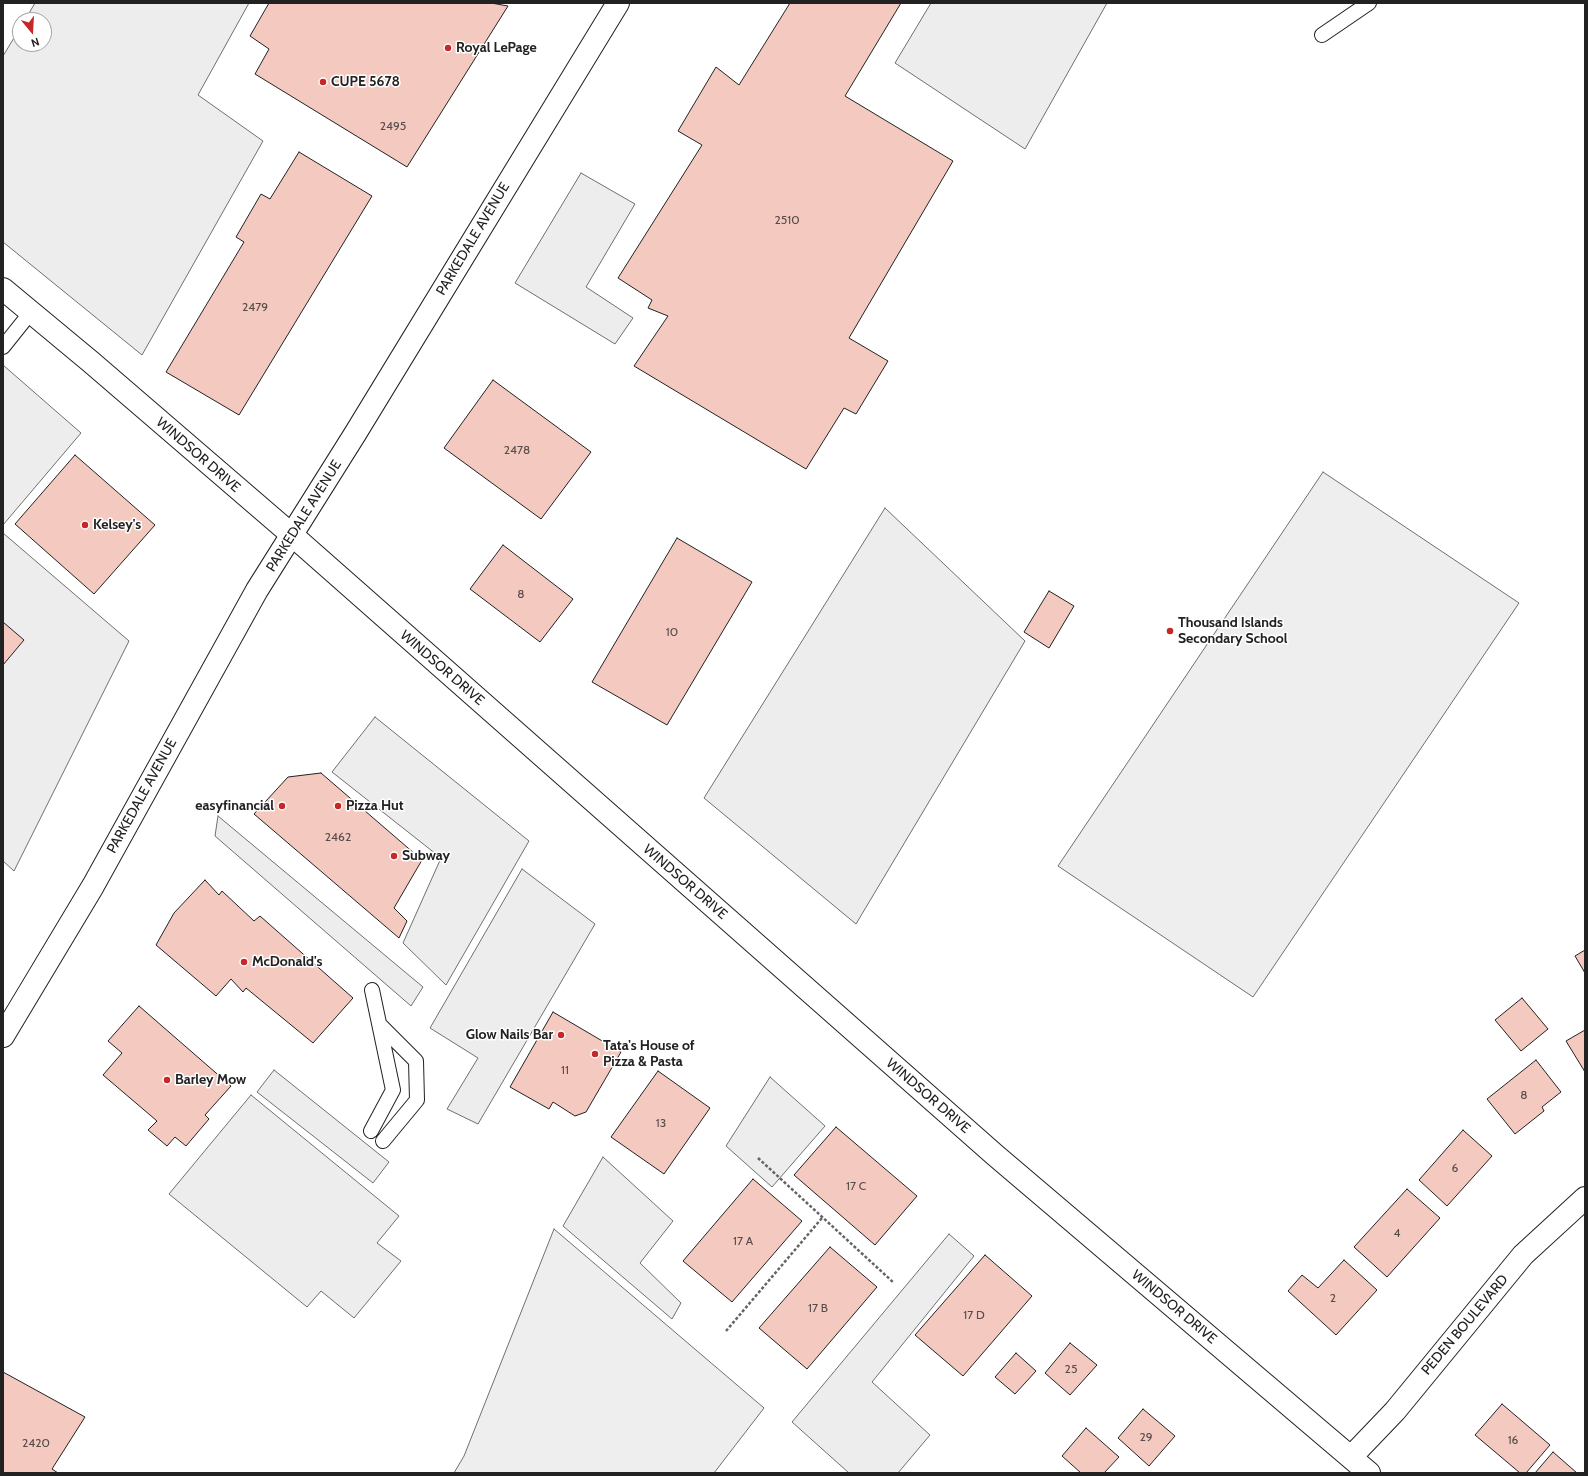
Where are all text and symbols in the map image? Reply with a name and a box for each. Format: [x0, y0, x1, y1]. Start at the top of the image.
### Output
north arrow [12, 12, 52, 52]
text: N [30, 35, 41, 50]
place label: Royal LePage [456, 40, 537, 56]
marker: Royal LePage [443, 43, 453, 53]
place label: CUPE 5678 [331, 74, 400, 90]
marker: CUPE 5678 [318, 77, 328, 87]
house number: 2495 [380, 119, 406, 133]
street label: PARKEDALE AVENUE [433, 180, 513, 298]
house number: 2510 [774, 213, 800, 227]
house number: 2479 [242, 300, 268, 314]
street label: WINDSOR DRIVE [153, 414, 243, 496]
house number: 2478 [504, 443, 530, 457]
street label: PARKEDALE AVENUE [263, 457, 345, 575]
place label: Kelsey's [93, 517, 141, 533]
marker: Kelsey's [80, 520, 90, 530]
house number: 8 [517, 587, 525, 601]
place label: Thousand Islands Secondary School [1178, 615, 1287, 648]
house number: 10 [666, 625, 678, 639]
marker: Thousand Islands Secondary School [1165, 626, 1175, 636]
street label: WINDSOR DRIVE [397, 627, 487, 709]
street label: PARKEDALE AVENUE [103, 736, 181, 856]
place label: easyfinancial [195, 798, 274, 814]
place label: Pizza Hut [346, 798, 404, 814]
marker: easyfinancial [277, 801, 287, 811]
marker: Pizza Hut [333, 801, 343, 811]
house number: 2462 [325, 830, 351, 844]
street label: WINDSOR DRIVE [640, 841, 730, 923]
place label: Subway [402, 848, 450, 864]
marker: Subway [389, 851, 399, 861]
place label: McDonald's [252, 954, 322, 970]
marker: McDonald's [239, 957, 249, 967]
place label: Glow Nails Bar [466, 1027, 553, 1043]
marker: Glow Nails Bar [556, 1030, 566, 1040]
place label: Tata's House of Pizza & Pasta [603, 1038, 695, 1070]
marker: Tata's House of Pizza & Pasta [590, 1049, 600, 1059]
street label: WINDSOR DRIVE [883, 1055, 973, 1137]
house number: 11 [561, 1063, 569, 1077]
place label: Barley Mow [175, 1072, 246, 1088]
marker: Barley Mow [162, 1075, 172, 1085]
house number: 8 [1520, 1088, 1528, 1102]
house number: 13 [656, 1116, 666, 1130]
house number: 6 [1452, 1161, 1458, 1175]
house number: 17 C [846, 1179, 866, 1193]
house number: 4 [1394, 1226, 1400, 1240]
house number: 17 A [733, 1234, 753, 1248]
street label: WINDSOR DRIVE [1128, 1267, 1220, 1347]
street label: PEDEN BOULEVARD [1418, 1271, 1512, 1379]
house number: 2 [1330, 1291, 1336, 1305]
house number: 17 B [808, 1301, 828, 1315]
house number: 17 D [963, 1308, 985, 1322]
house number: 25 [1065, 1362, 1077, 1376]
house number: 29 [1139, 1430, 1153, 1444]
house number: 16 [1508, 1433, 1518, 1447]
house number: 2420 [22, 1436, 50, 1450]

